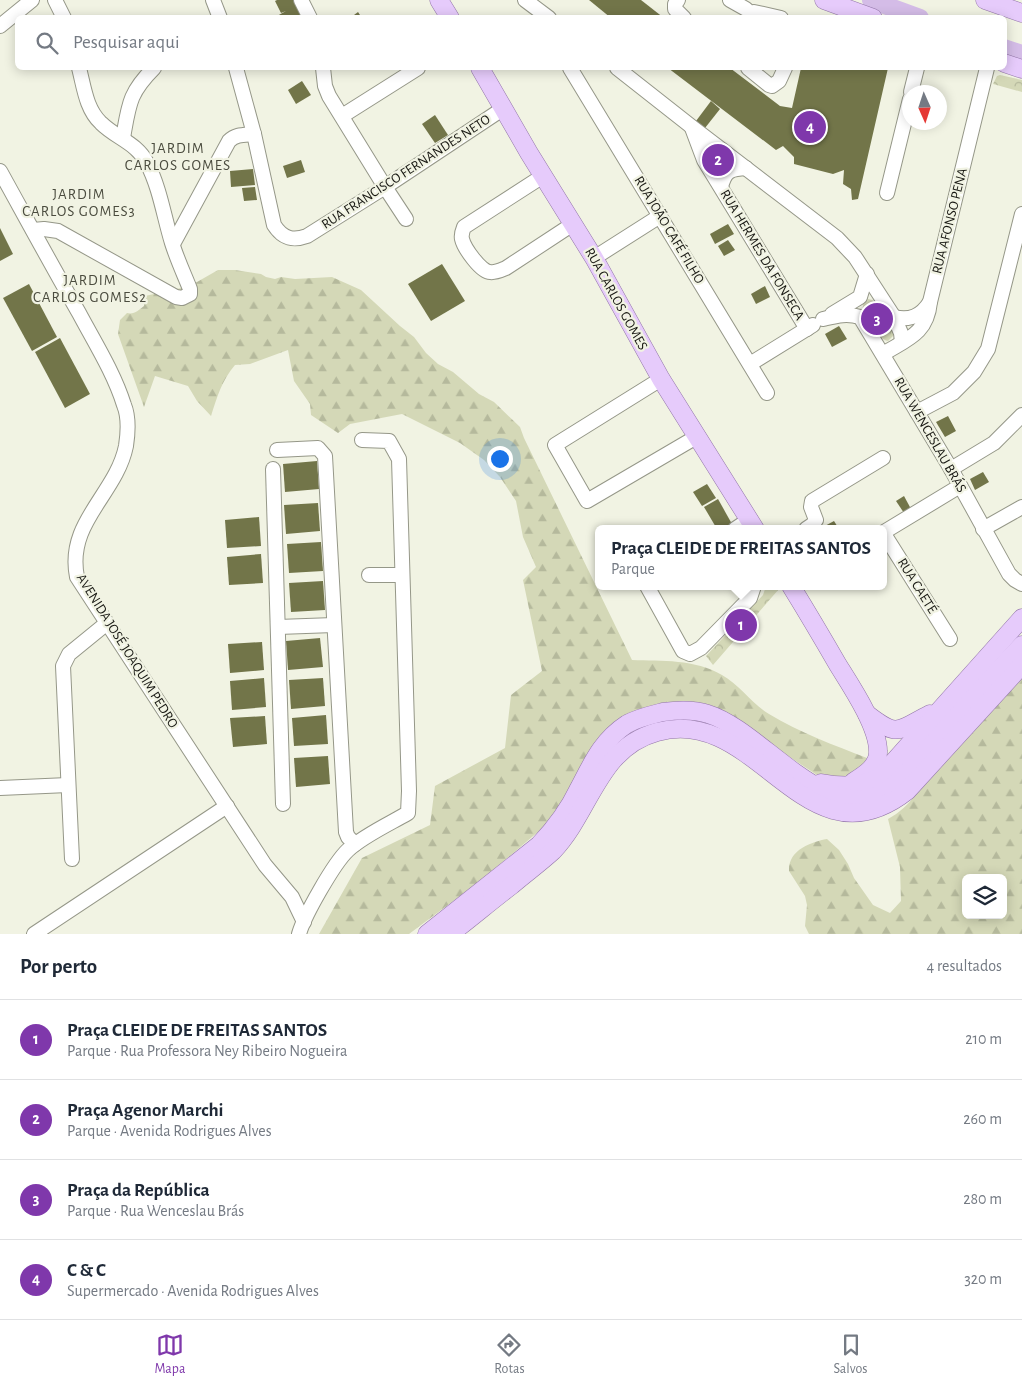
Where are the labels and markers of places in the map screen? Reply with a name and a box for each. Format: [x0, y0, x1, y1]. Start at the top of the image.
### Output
pin: 4 [794, 108, 826, 146]
pin: 2 [702, 141, 734, 179]
pin: 3 [861, 300, 893, 338]
pin: 1 [725, 606, 757, 644]

